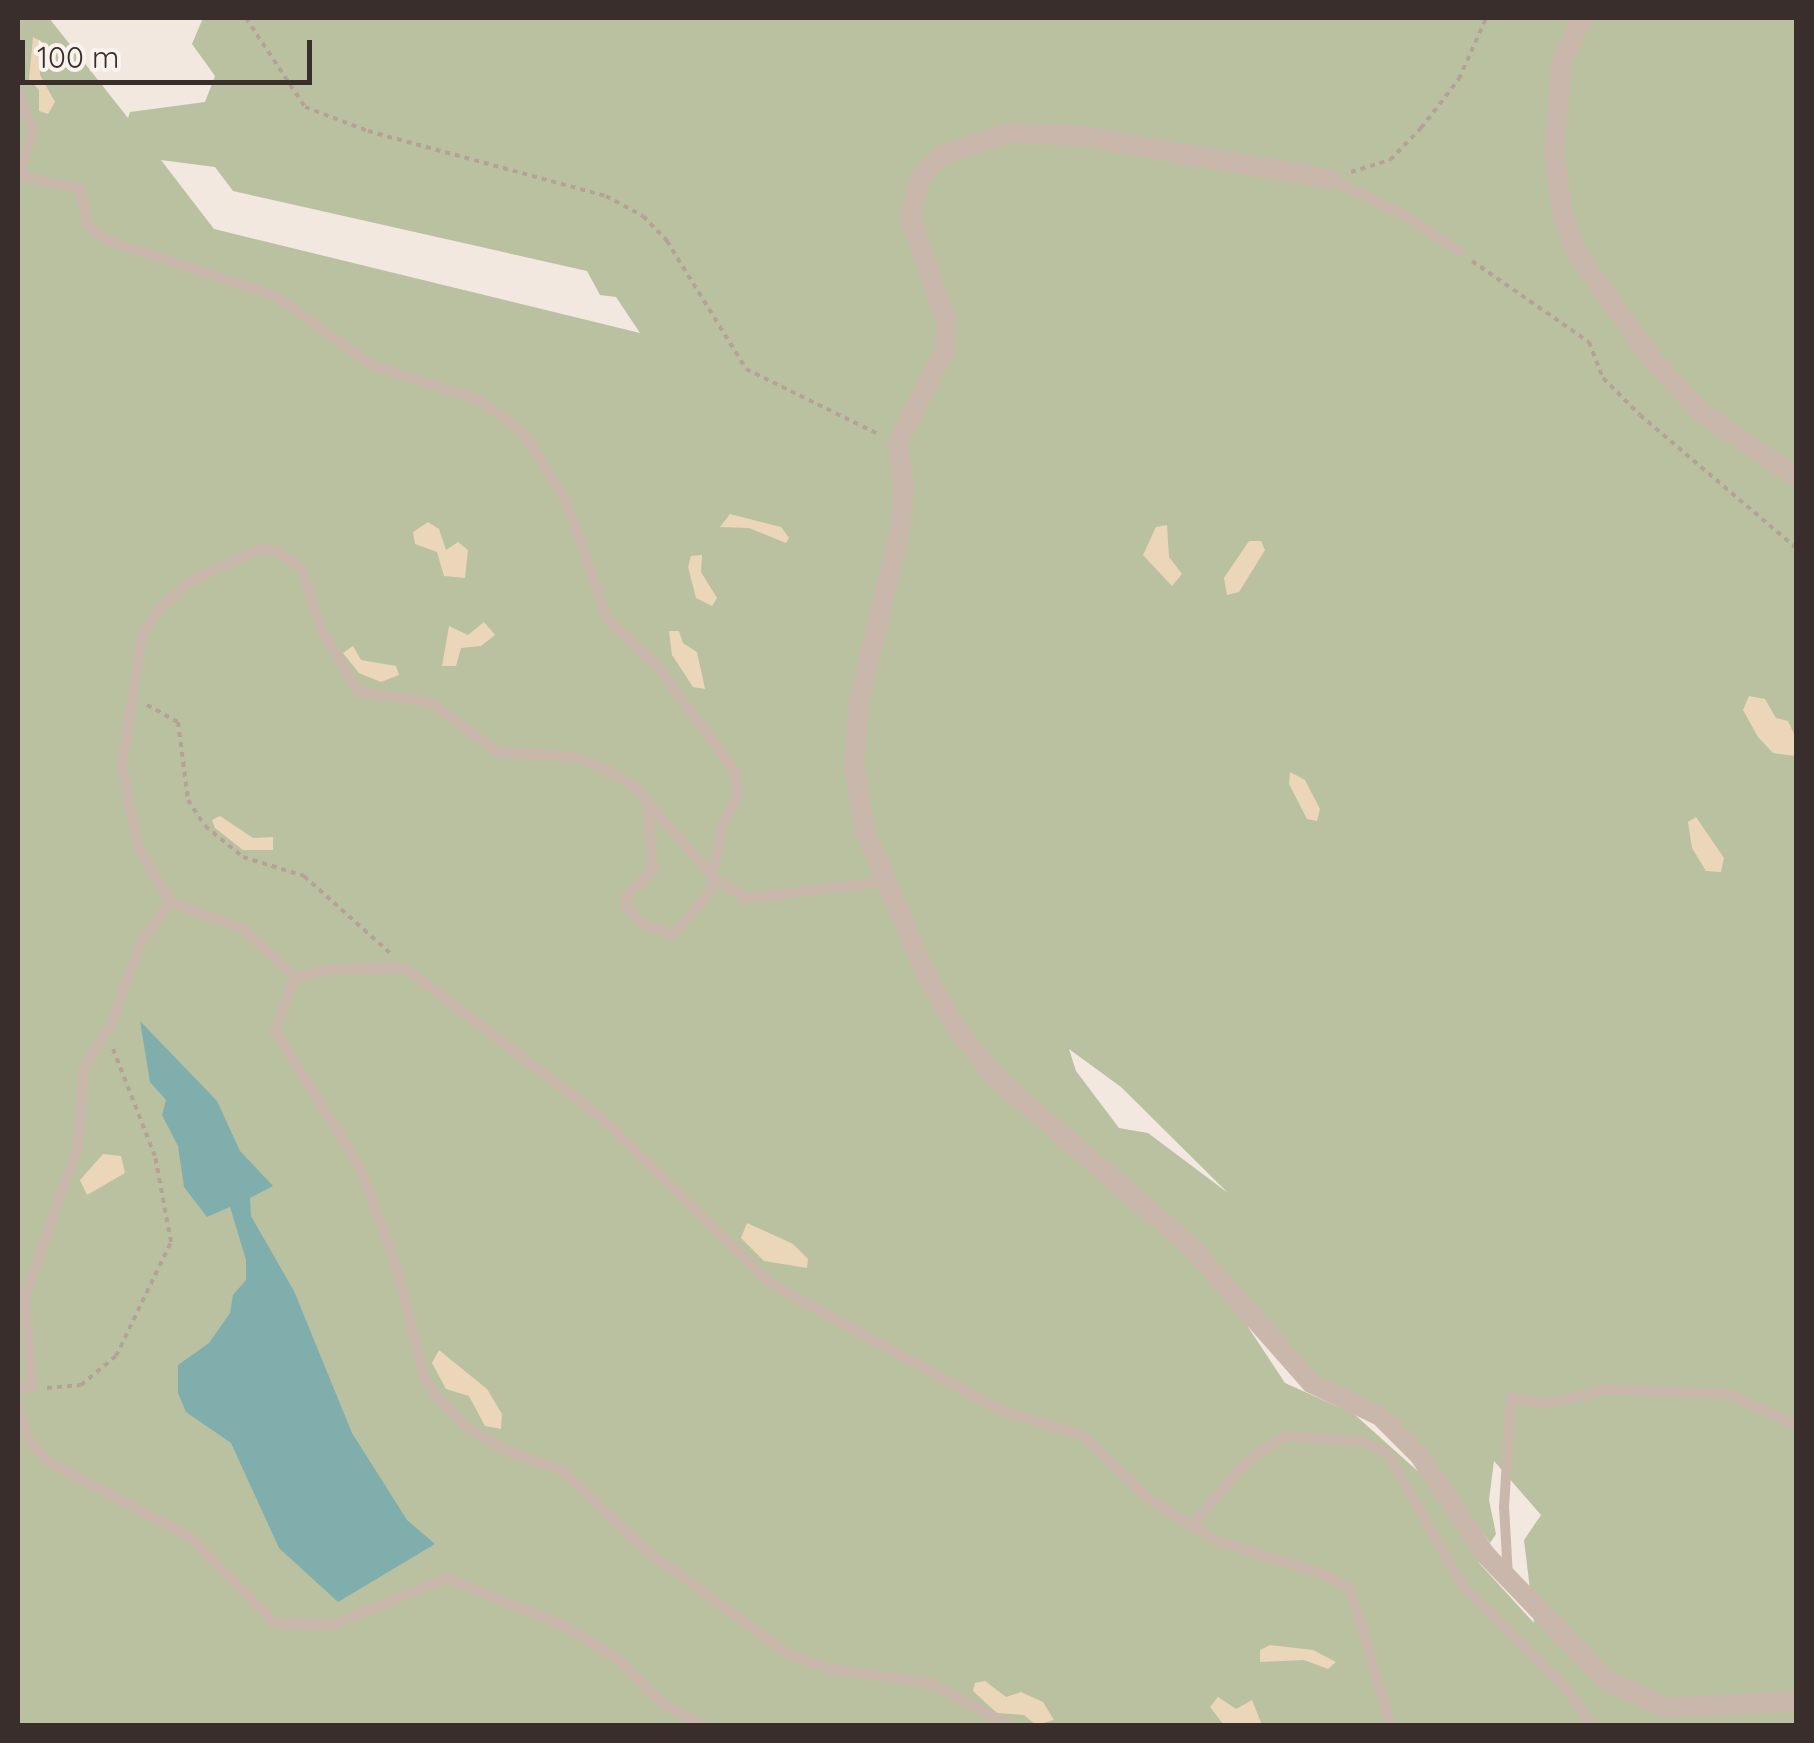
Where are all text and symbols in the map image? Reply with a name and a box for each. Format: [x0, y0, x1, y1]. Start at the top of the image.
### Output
scale bar [25, 20, 318, 82]
text: 100 m [37, 38, 119, 76]

